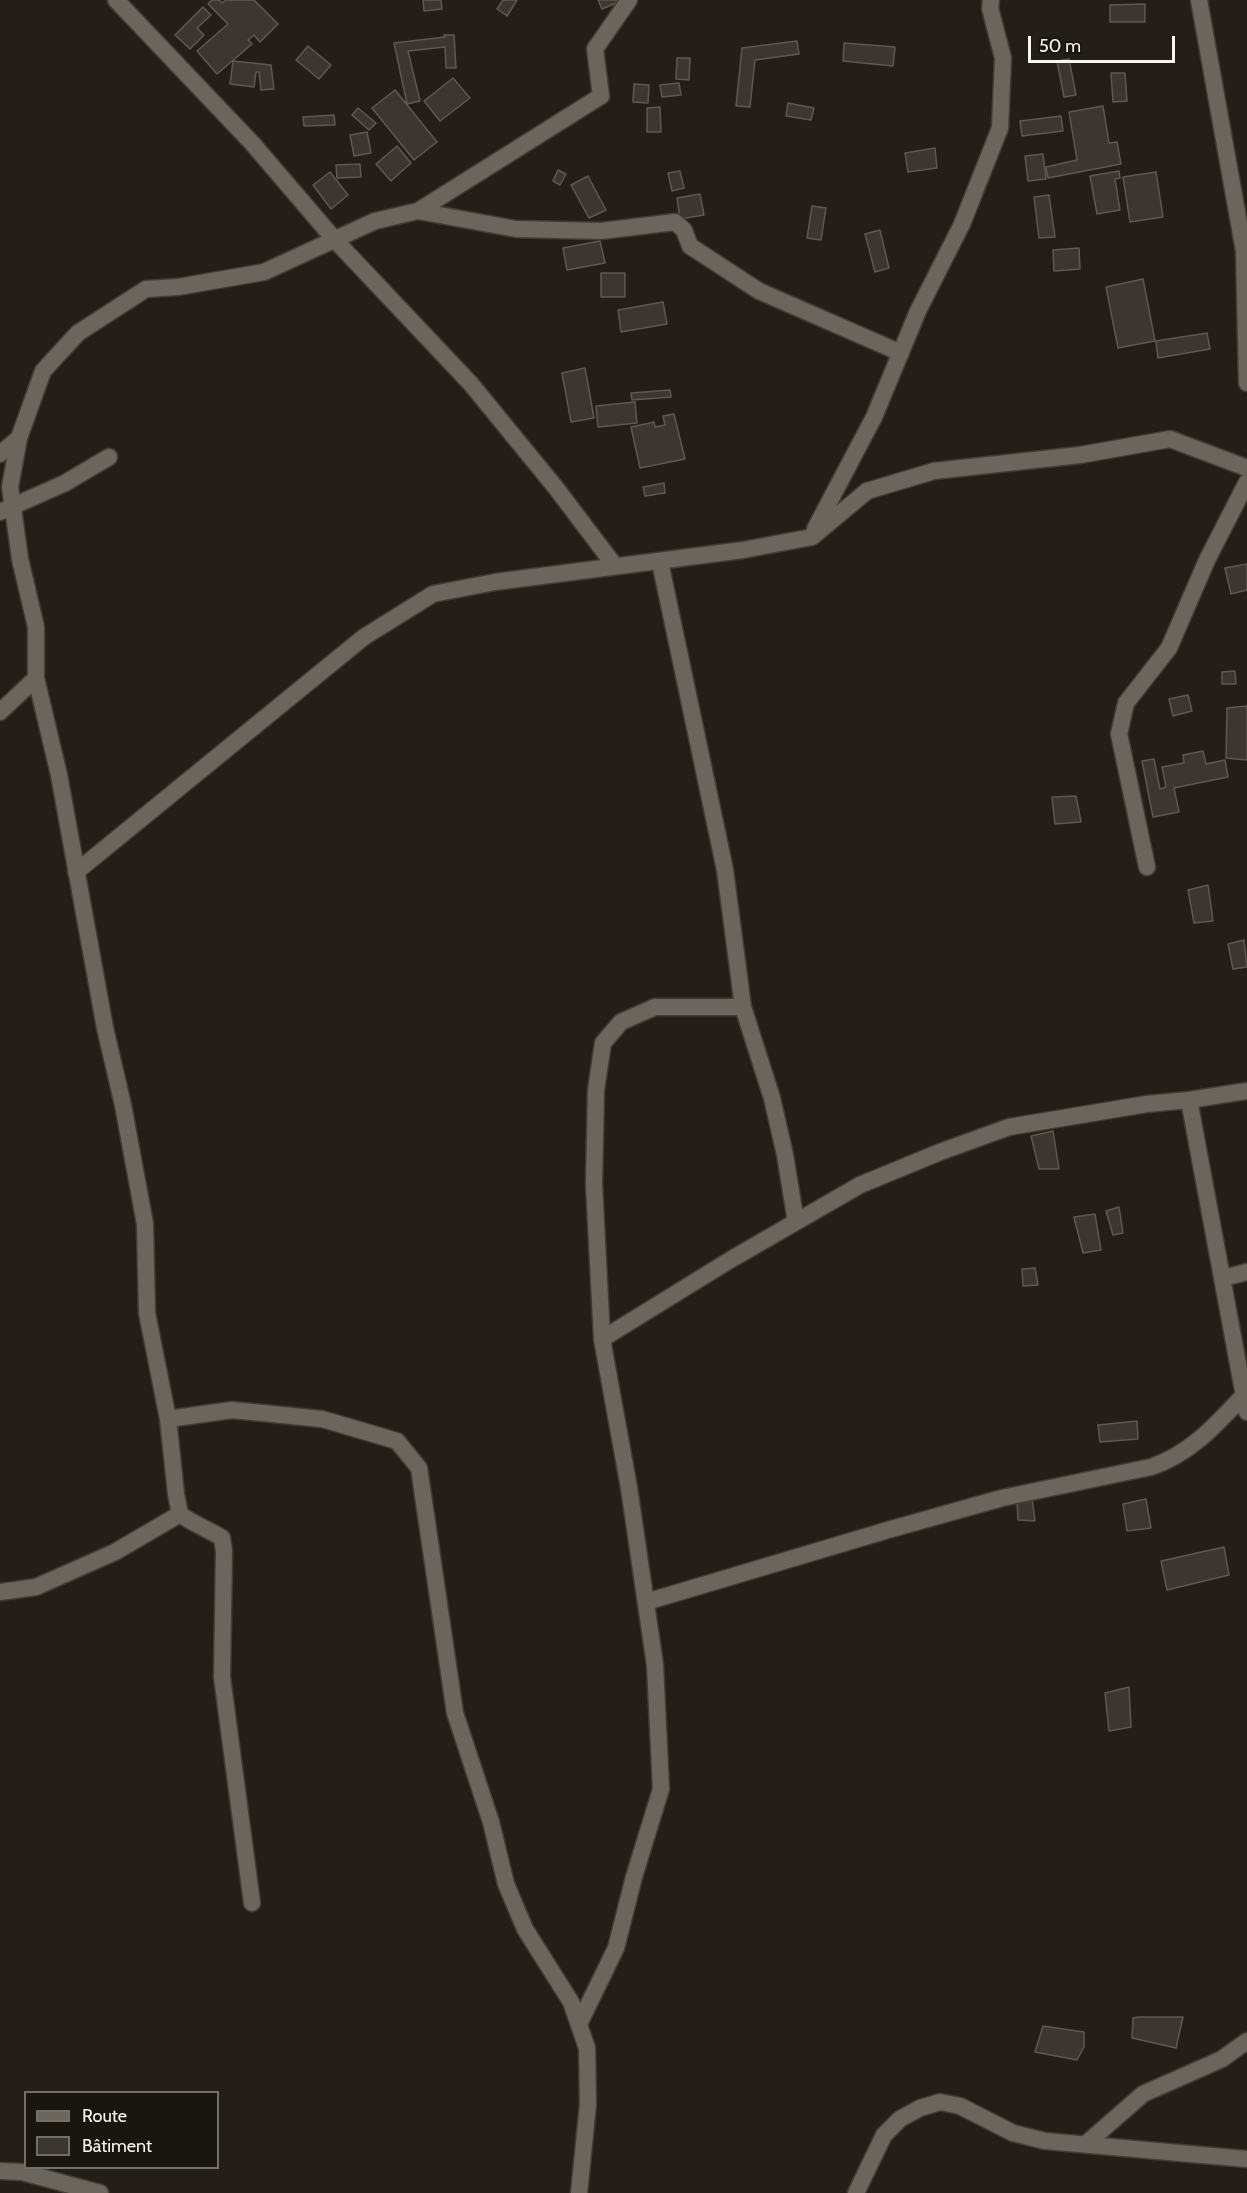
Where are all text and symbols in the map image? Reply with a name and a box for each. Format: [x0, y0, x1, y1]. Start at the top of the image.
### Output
scale bar [1031, 24, 1178, 62]
text: 50 m [1039, 35, 1081, 57]
legend [24, 2091, 219, 2169]
text: Route [82, 2105, 127, 2127]
text: Bâtiment [82, 2135, 152, 2157]

